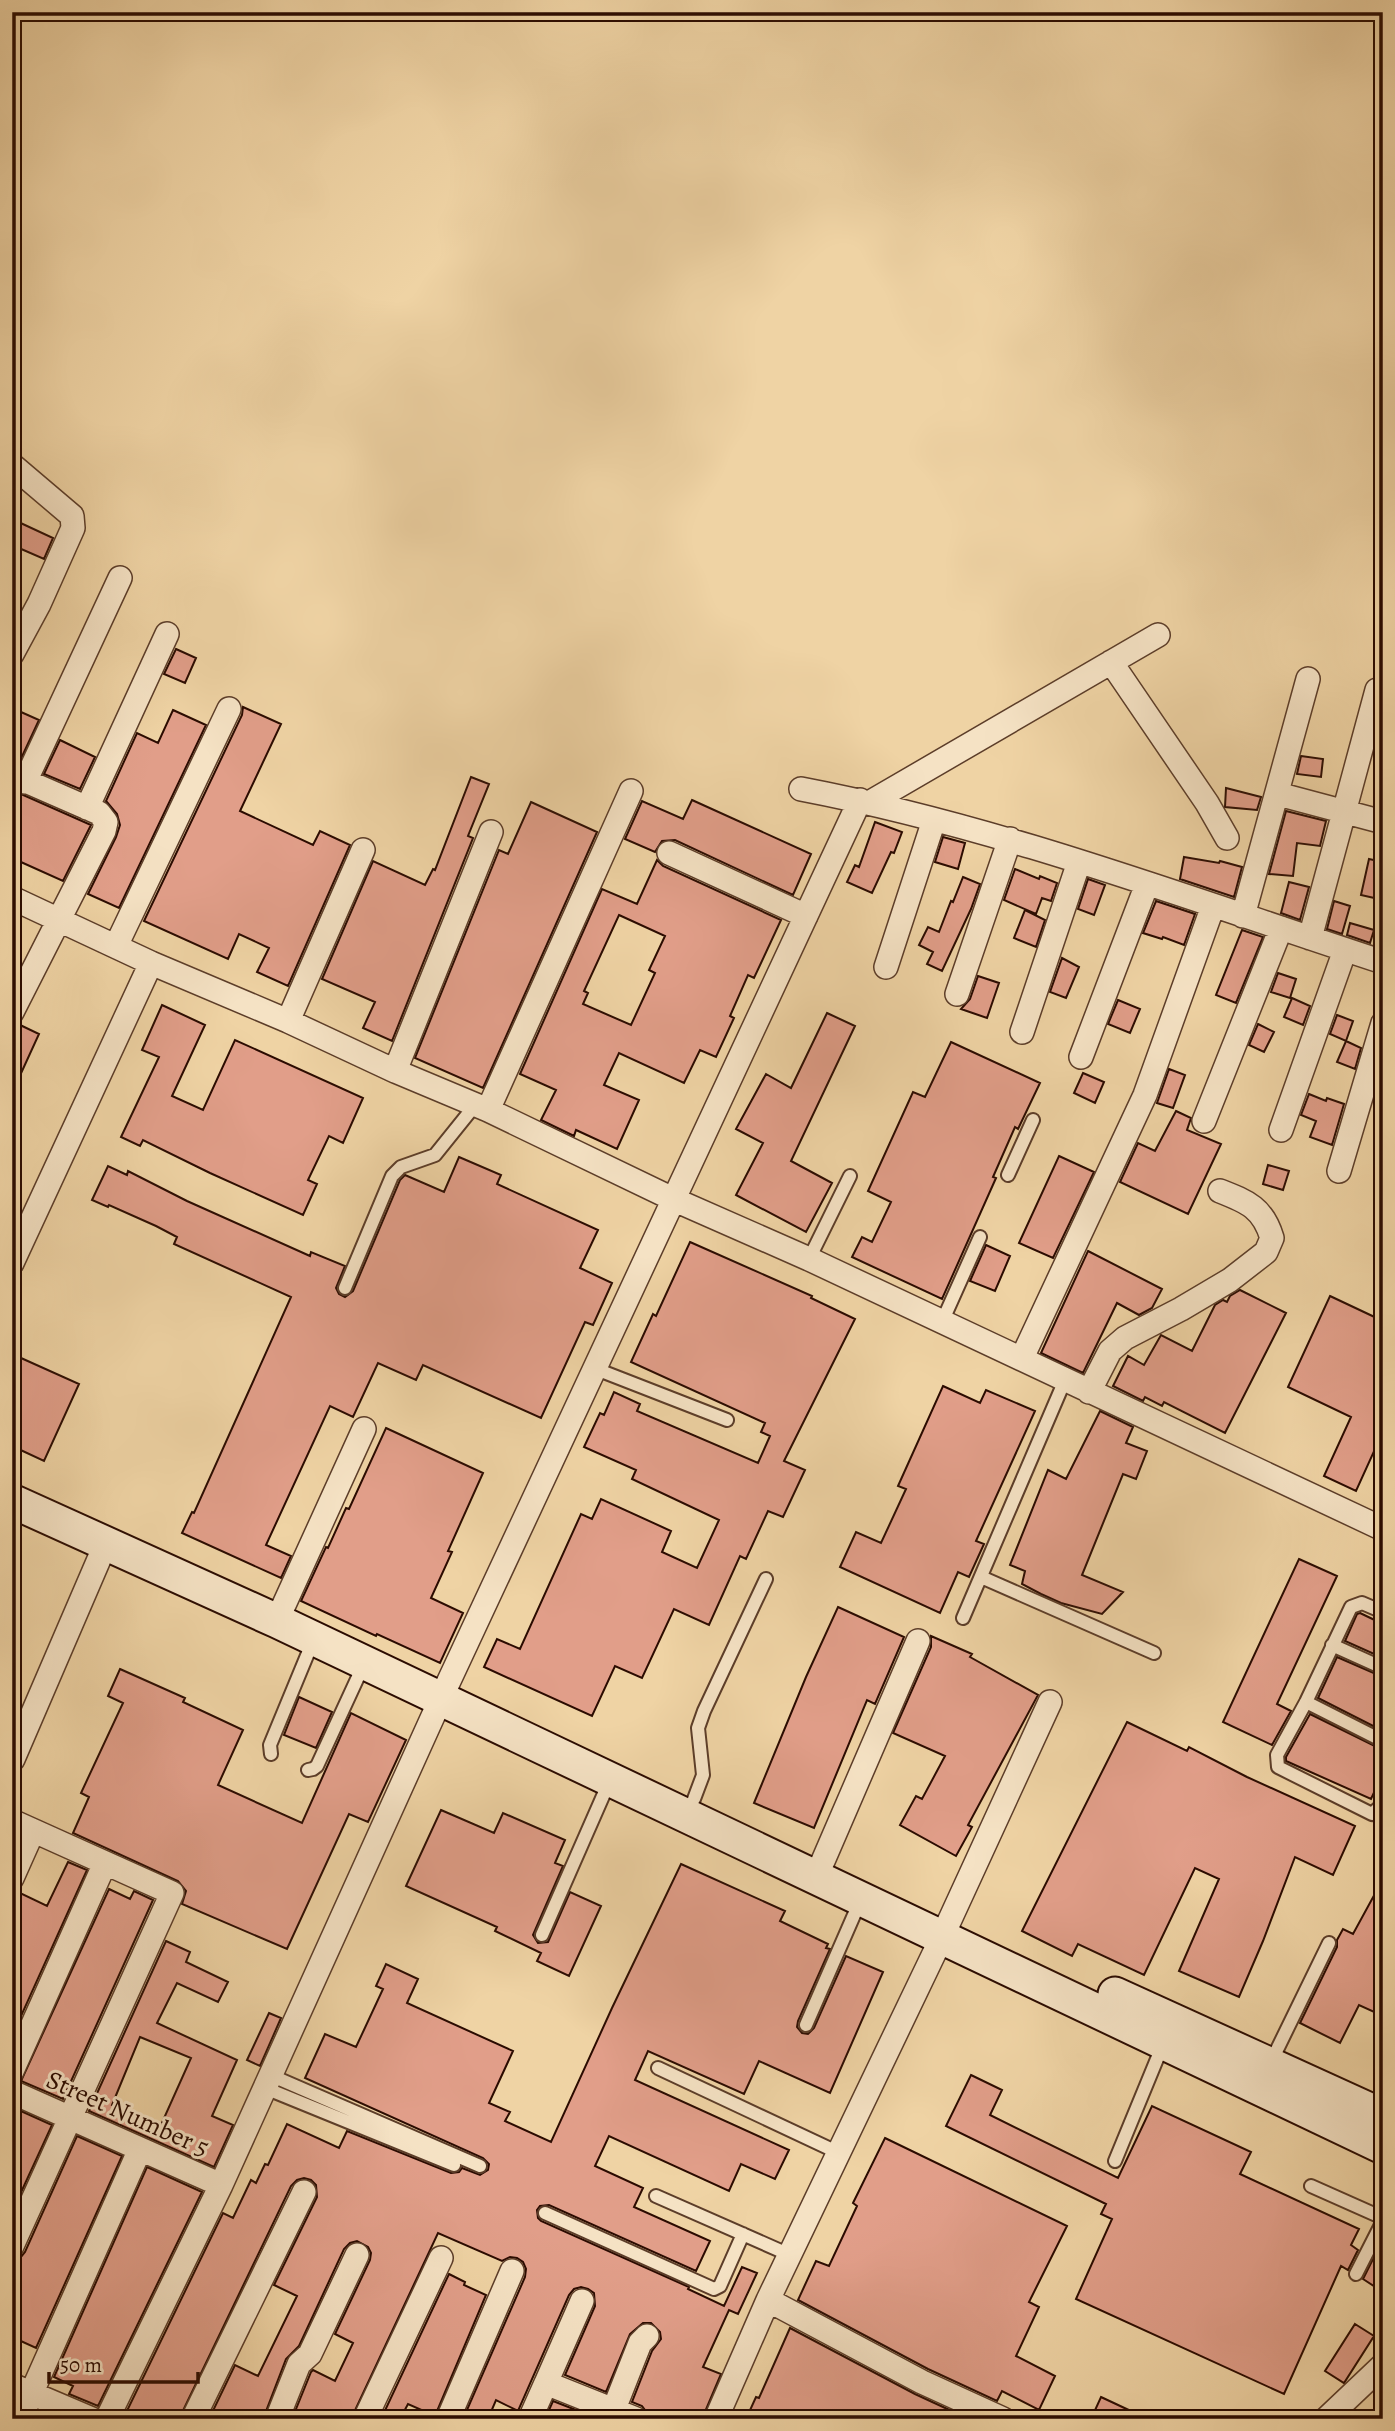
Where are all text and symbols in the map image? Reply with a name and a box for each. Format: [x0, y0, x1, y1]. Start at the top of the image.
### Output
street label: Street Number 5 [41, 2062, 215, 2165]
scale bar [49, 2340, 198, 2384]
text: 50 m [60, 2351, 102, 2379]

